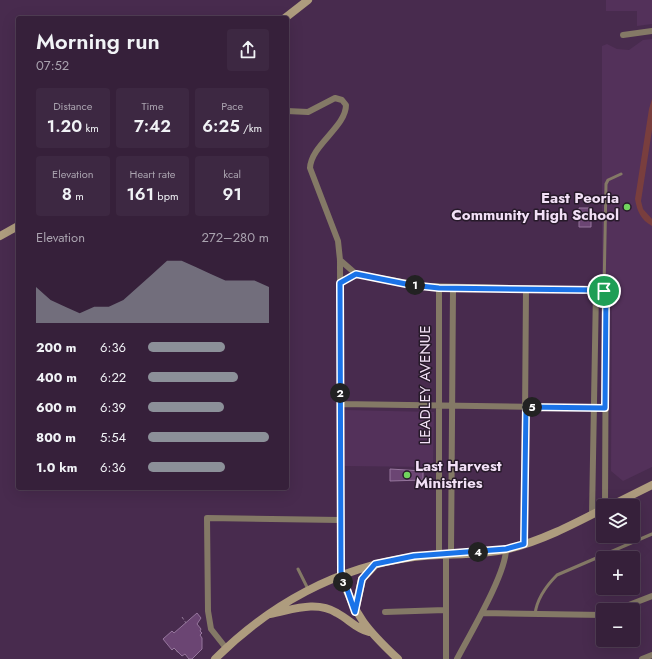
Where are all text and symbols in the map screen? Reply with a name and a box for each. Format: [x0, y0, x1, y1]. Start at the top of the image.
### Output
text: Morning run [36, 25, 160, 57]
button: share [227, 29, 269, 71]
text: 07:52 [36, 56, 69, 75]
text: Distance [53, 98, 93, 114]
text: Time [141, 98, 164, 114]
text: Pace [221, 98, 243, 114]
text: 1.20 [47, 114, 82, 138]
text: 7:42 [134, 114, 171, 138]
text: 6:25 [202, 114, 240, 138]
text: km [82, 120, 99, 136]
text: /km [240, 120, 262, 136]
text: Elevation [52, 166, 94, 182]
text: Heart rate [130, 166, 175, 182]
text: kcal [223, 166, 241, 182]
text: 8 [62, 182, 72, 206]
text: 161 [126, 182, 154, 206]
text: 91 [223, 182, 242, 206]
place label: East Peoria Community High School [451, 187, 619, 226]
text: m [72, 188, 84, 204]
text: bpm [154, 188, 178, 204]
marker: East Peoria Community High School [622, 202, 632, 212]
text: Elevation [36, 228, 85, 247]
text: 272–280 m [201, 228, 269, 247]
pin [587, 274, 621, 308]
pin: 1 [405, 275, 425, 295]
text: 1 [412, 277, 418, 293]
icon: arrive [593, 280, 615, 302]
street label: LEADLEY AVENUE [414, 326, 436, 444]
text: 200 m [36, 338, 76, 357]
text: 6:36 [100, 338, 126, 357]
text: 400 m [36, 368, 77, 387]
text: 6:22 [100, 368, 126, 387]
pin: 2 [330, 383, 350, 403]
text: 2 [336, 385, 344, 401]
pin: 5 [522, 397, 542, 417]
text: 600 m [36, 398, 76, 417]
text: 6:39 [100, 398, 126, 417]
text: 5 [528, 399, 536, 415]
text: 800 m [36, 428, 76, 447]
text: 5:54 [100, 428, 126, 447]
place label: Last Harvest Ministries [415, 455, 502, 494]
text: 1.0 km [36, 458, 77, 477]
text: 6:36 [100, 458, 126, 477]
marker: Last Harvest Ministries [402, 470, 412, 480]
map controls [596, 499, 640, 647]
button: layers [596, 499, 640, 543]
pin: 4 [468, 542, 488, 562]
text: 4 [474, 544, 482, 560]
button: + [596, 551, 640, 595]
pin: 3 [333, 572, 353, 592]
text: 3 [340, 574, 346, 590]
button: − [596, 603, 640, 647]

